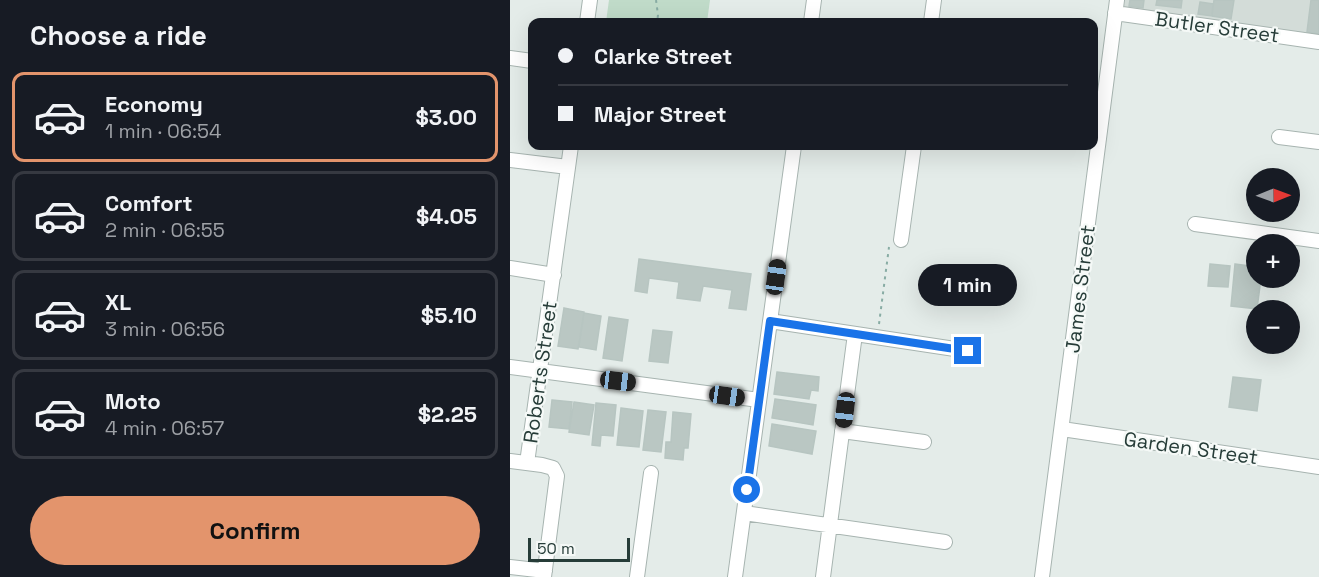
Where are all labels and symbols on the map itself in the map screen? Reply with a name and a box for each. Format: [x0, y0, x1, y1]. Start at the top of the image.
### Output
street label: Butler Street [1153, 5, 1281, 49]
north arrow [1246, 168, 1300, 222]
street label: James Street [1059, 224, 1101, 354]
car [765, 258, 787, 296]
callout: 1 min [918, 264, 1018, 306]
street label: Roberts Street [517, 299, 563, 445]
route end [954, 337, 981, 364]
car [599, 370, 637, 392]
car [708, 385, 746, 407]
car [834, 391, 856, 429]
street label: Garden Street [1122, 426, 1260, 470]
route start [733, 476, 760, 503]
scale bar [528, 535, 630, 562]

